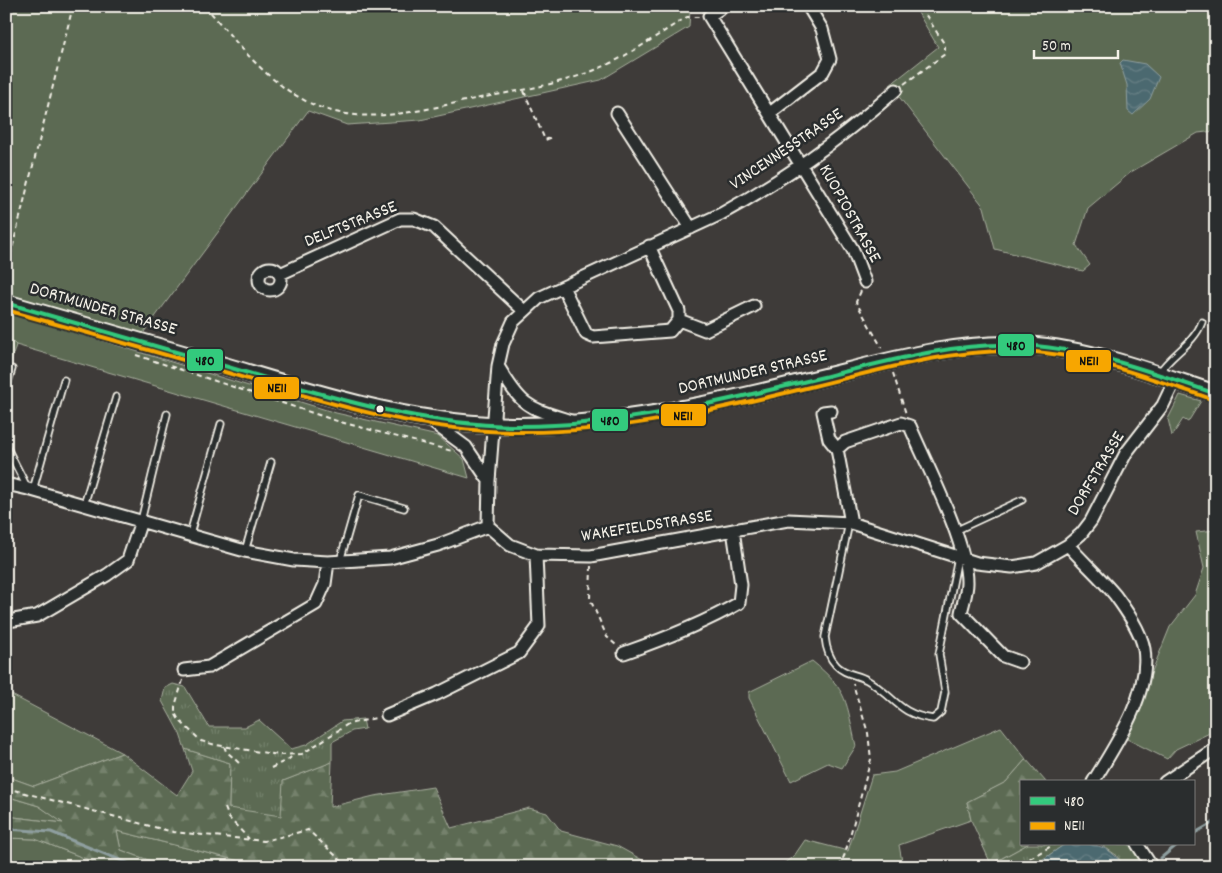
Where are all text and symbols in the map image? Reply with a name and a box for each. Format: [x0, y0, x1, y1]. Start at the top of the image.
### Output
scale bar [1034, 28, 1118, 60]
text: 50 m [1042, 36, 1071, 58]
street label: VINCENNESSTRASSE [725, 103, 849, 197]
street label: KUOPIOSTRASSE [812, 160, 886, 268]
street label: DELFTSTRASSE [301, 195, 401, 255]
street label: DORTMUNDER STRASSE [27, 277, 179, 343]
line badge: 480 [997, 333, 1035, 357]
text: 480 [1006, 337, 1026, 357]
street label: DORTMUNDER STRASSE [676, 344, 830, 402]
line badge: 480 [186, 348, 224, 372]
line badge: NE11 [1065, 349, 1112, 373]
text: 480 [195, 352, 215, 372]
text: NE11 [1079, 352, 1099, 372]
line badge: NE11 [253, 376, 300, 400]
text: NE11 [267, 379, 287, 399]
line badge: NE11 [660, 403, 707, 427]
unlabelled marker [375, 404, 385, 414]
text: NE11 [673, 407, 693, 427]
line badge: 480 [591, 408, 629, 432]
text: 480 [600, 412, 620, 432]
street label: DORFSTRASSE [1062, 427, 1132, 521]
street label: WAKEFIELDSTRASSE [579, 504, 715, 550]
legend [1020, 780, 1194, 846]
text: 480 [1064, 792, 1084, 814]
text: NE11 [1064, 816, 1085, 838]

